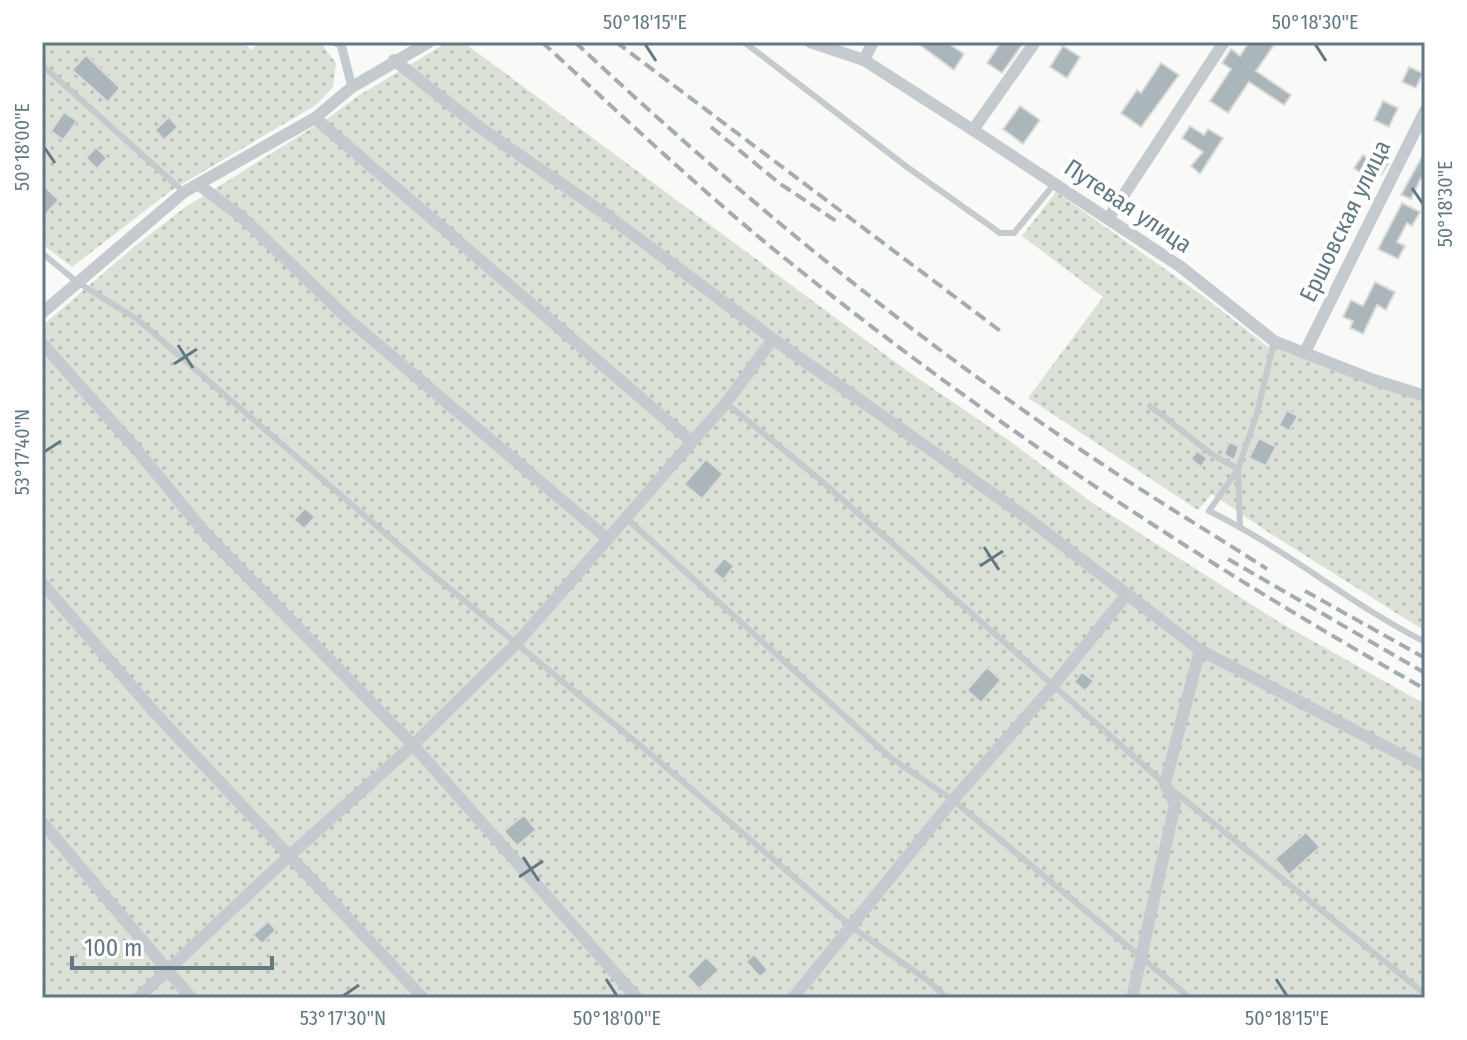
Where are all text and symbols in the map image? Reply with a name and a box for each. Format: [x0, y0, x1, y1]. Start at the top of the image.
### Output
text: 50°18'15"E [603, 10, 687, 34]
text: 50°18'30"E [1272, 10, 1358, 34]
text: 50°18'00"E [10, 103, 34, 191]
street label: Ершовская улица [1294, 136, 1396, 306]
street label: Путевая улица [1059, 153, 1197, 259]
text: 50°18'30"E [1433, 161, 1457, 247]
text: 53°17'40"N [10, 409, 34, 495]
scale bar [72, 920, 272, 970]
text: 100 m [84, 934, 142, 962]
text: 53°17'30"N [300, 1006, 386, 1030]
text: 50°18'00"E [573, 1006, 661, 1030]
text: 50°18'15"E [1245, 1006, 1329, 1030]

